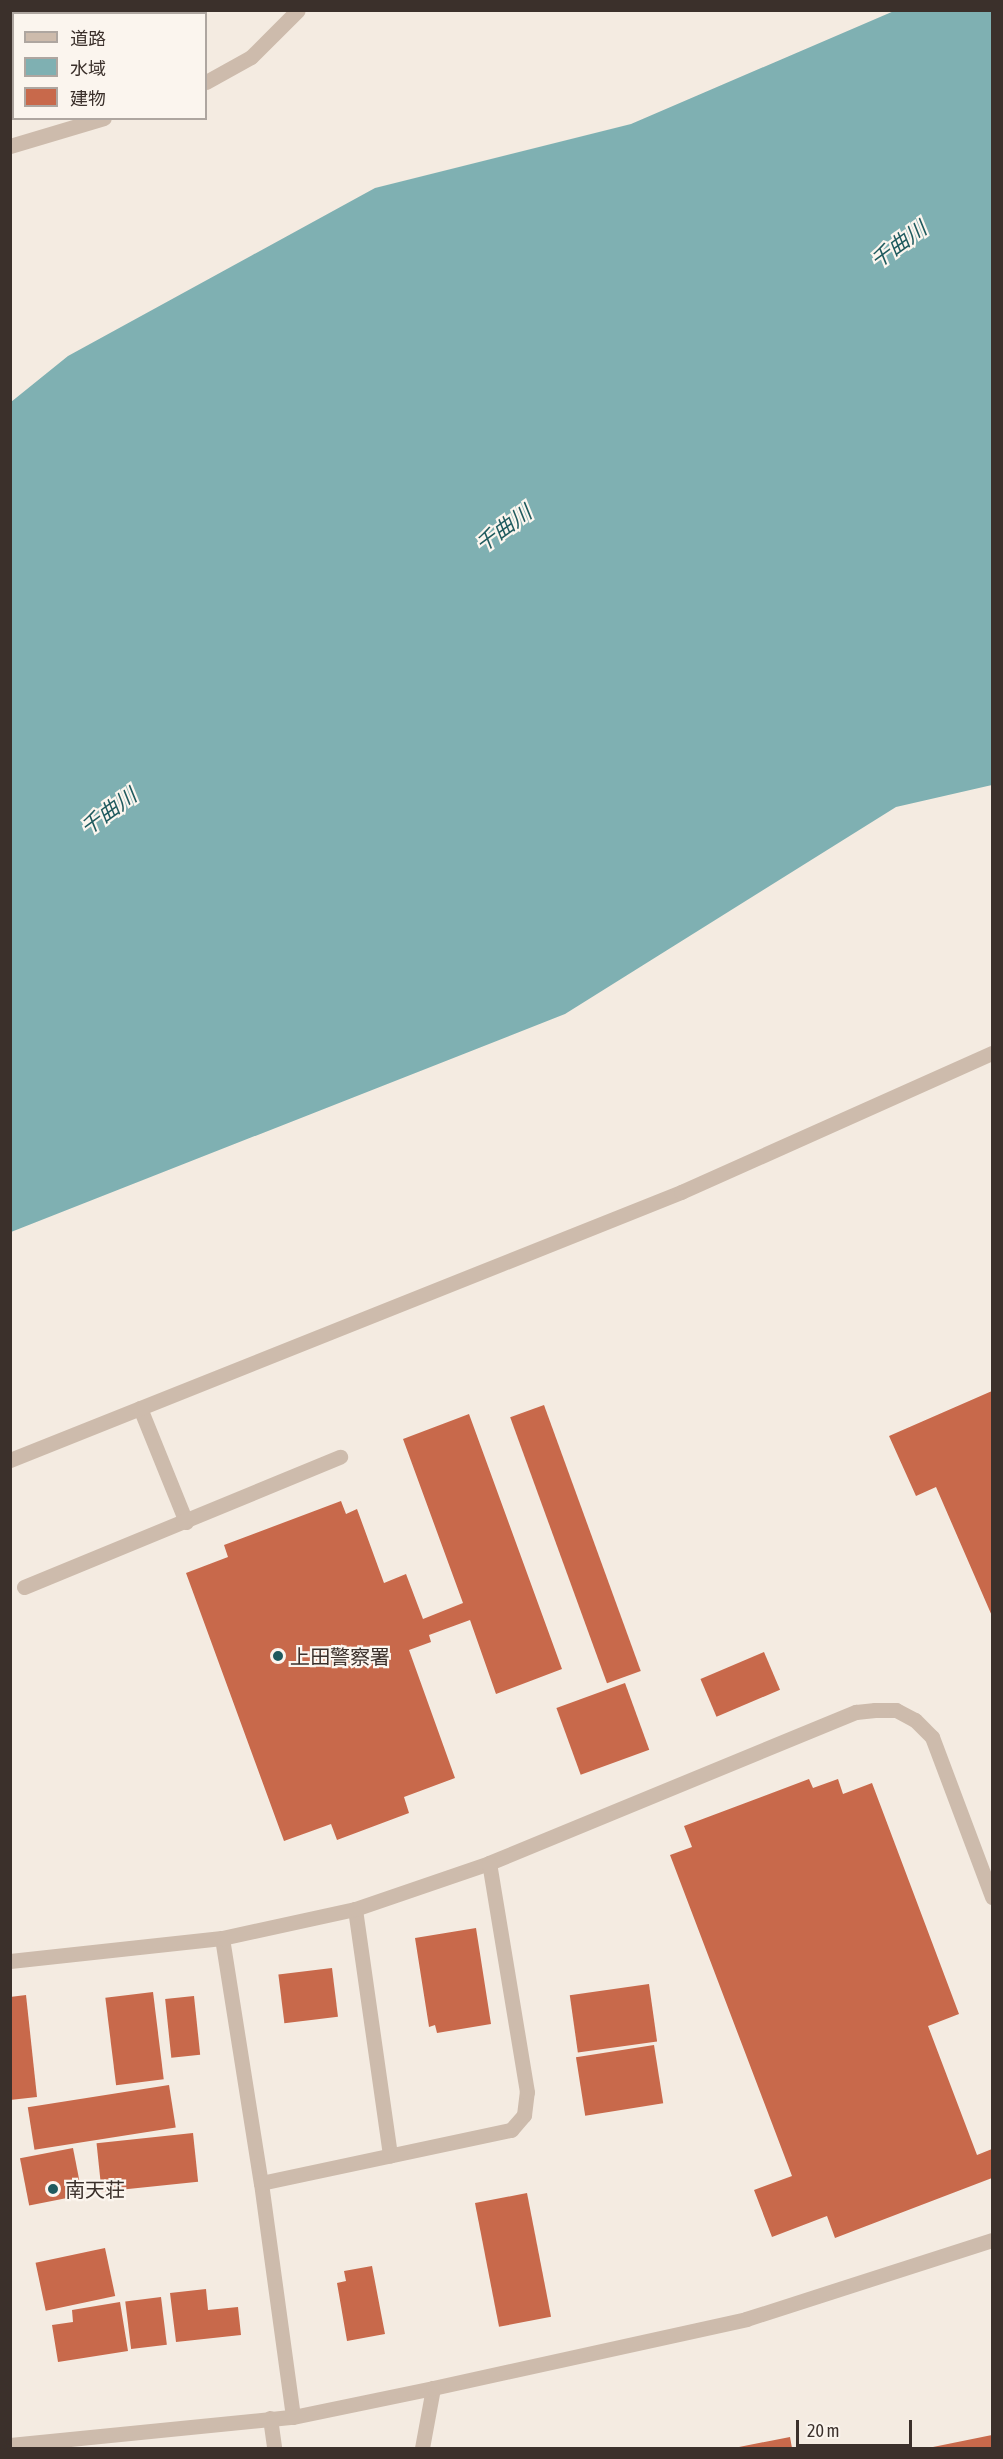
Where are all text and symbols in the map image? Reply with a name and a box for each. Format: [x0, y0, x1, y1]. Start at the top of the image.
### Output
legend [12, 12, 207, 120]
text: 道路 [70, 28, 106, 49]
text: 水域 [70, 58, 106, 79]
text: 建物 [70, 88, 106, 109]
water label: 千曲川 [865, 215, 931, 273]
water label: 千曲川 [470, 499, 536, 557]
water label: 千曲川 [75, 782, 141, 840]
place label: 上田警察署 [290, 1644, 390, 1668]
marker: 上田警察署 [271, 1649, 285, 1663]
place label: 南天荘 [65, 2177, 125, 2201]
marker: 南天荘 [46, 2182, 60, 2196]
scale bar [799, 2408, 914, 2446]
text: 20 m [807, 2420, 839, 2441]

